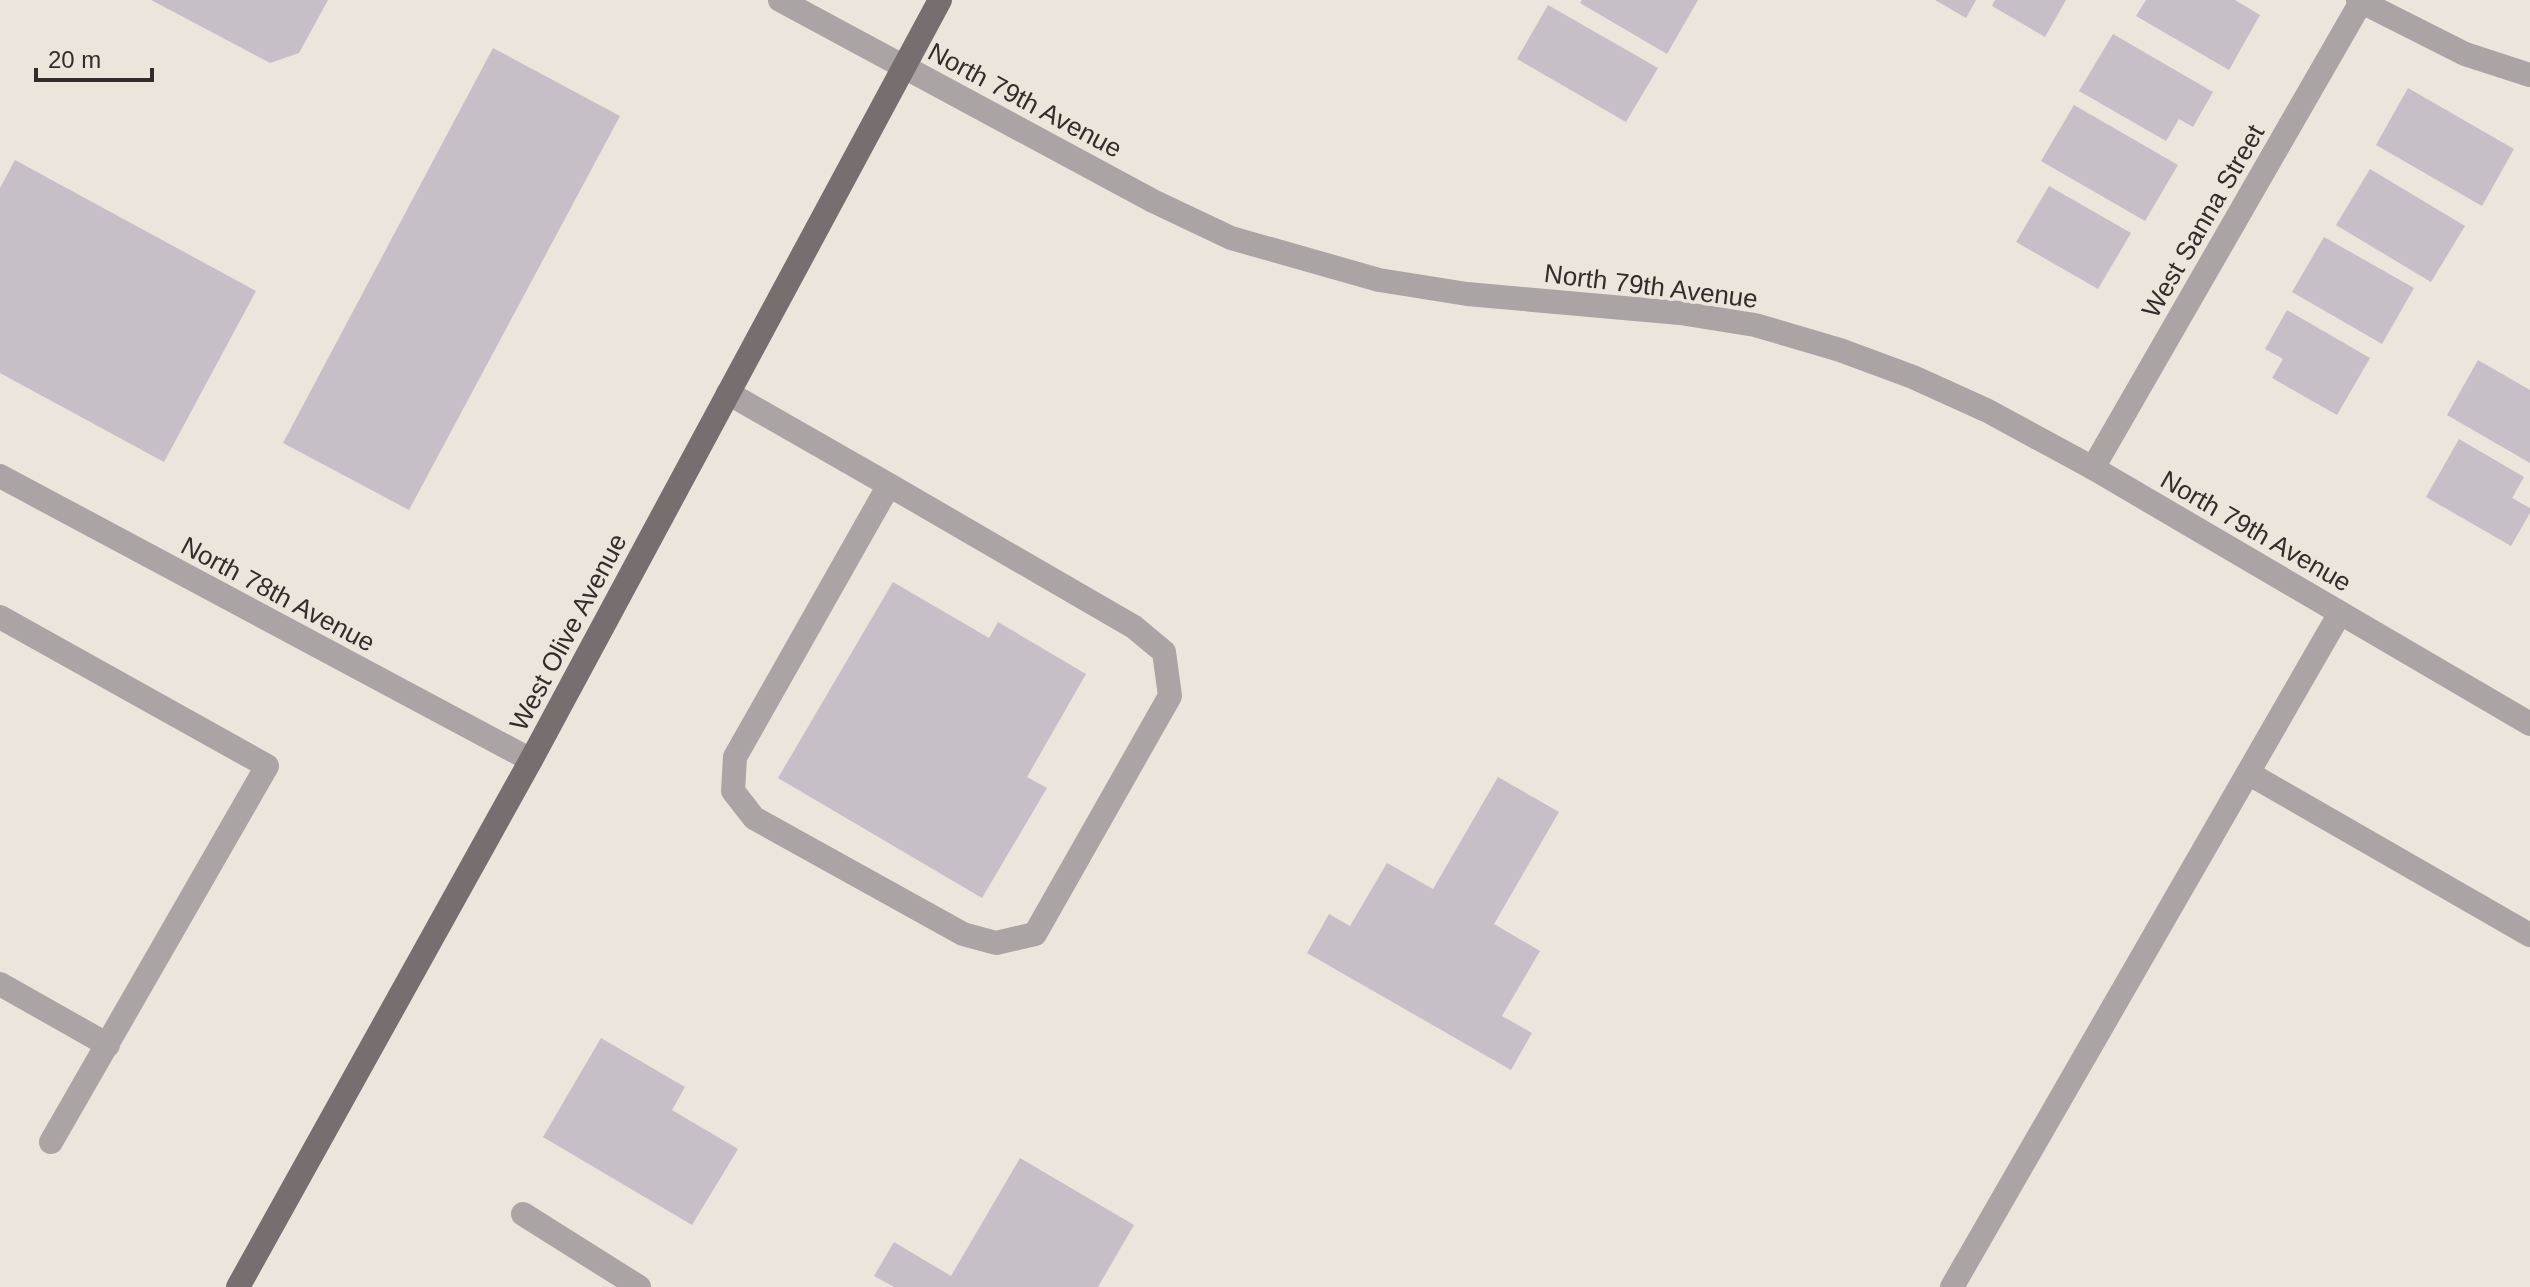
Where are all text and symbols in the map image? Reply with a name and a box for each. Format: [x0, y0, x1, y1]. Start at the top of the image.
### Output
scale bar [36, 32, 152, 82]
street label: North 79th Avenue [923, 36, 1127, 164]
text: 20 m [48, 46, 101, 73]
street label: West Sanna Street [2136, 119, 2271, 323]
street label: North 79th Avenue [1543, 258, 1759, 314]
street label: North 79th Avenue [2155, 464, 2357, 598]
street label: West Olive Avenue [503, 528, 633, 736]
street label: North 78th Avenue [176, 530, 380, 658]

